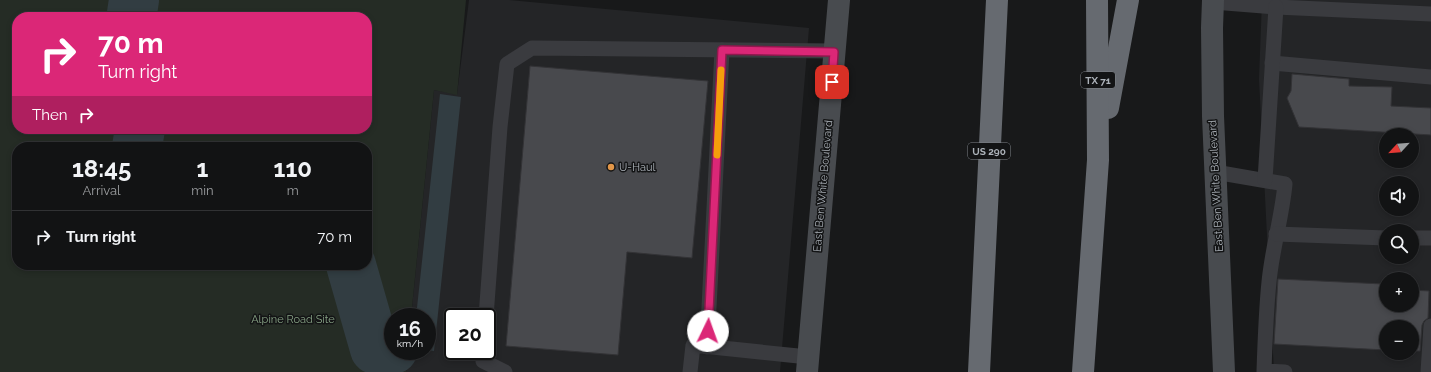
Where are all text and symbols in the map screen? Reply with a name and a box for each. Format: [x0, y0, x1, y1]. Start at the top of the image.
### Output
text: 70 m [98, 27, 164, 60]
icon: right [32, 28, 84, 80]
text: Turn right [98, 61, 177, 82]
pin [815, 65, 849, 99]
icon: arrive [821, 71, 843, 93]
road number: TX 71 [1081, 72, 1115, 88]
icon: right [75, 104, 97, 126]
text: Then [32, 106, 67, 124]
street label: East Ben White Boulevard [811, 119, 835, 252]
street label: East Ben White Boulevard [1206, 119, 1226, 252]
north arrow [1379, 128, 1419, 168]
map controls [1379, 128, 1419, 360]
road number: US 290 [968, 143, 1010, 159]
text: 18:45 [72, 154, 131, 183]
text: 1 [196, 154, 208, 183]
text: 110 [274, 154, 312, 183]
place label: U-Haul [619, 161, 656, 174]
marker: U-Haul [606, 162, 616, 172]
button: sound [1379, 176, 1419, 216]
text: Arrival [83, 183, 121, 198]
text: min [191, 183, 214, 198]
text: m [287, 183, 299, 198]
button: search [1379, 224, 1419, 264]
icon: right [32, 226, 54, 248]
text: Turn right [66, 228, 136, 246]
text: 70 m [317, 228, 352, 246]
button: + [1379, 272, 1419, 312]
speed limit sign: 20 [444, 308, 496, 360]
position arrow [687, 310, 729, 352]
park label: Alpine Road Site [251, 313, 335, 326]
text: 16 [399, 317, 421, 341]
button: − [1379, 320, 1419, 360]
text: km/h [397, 338, 423, 349]

